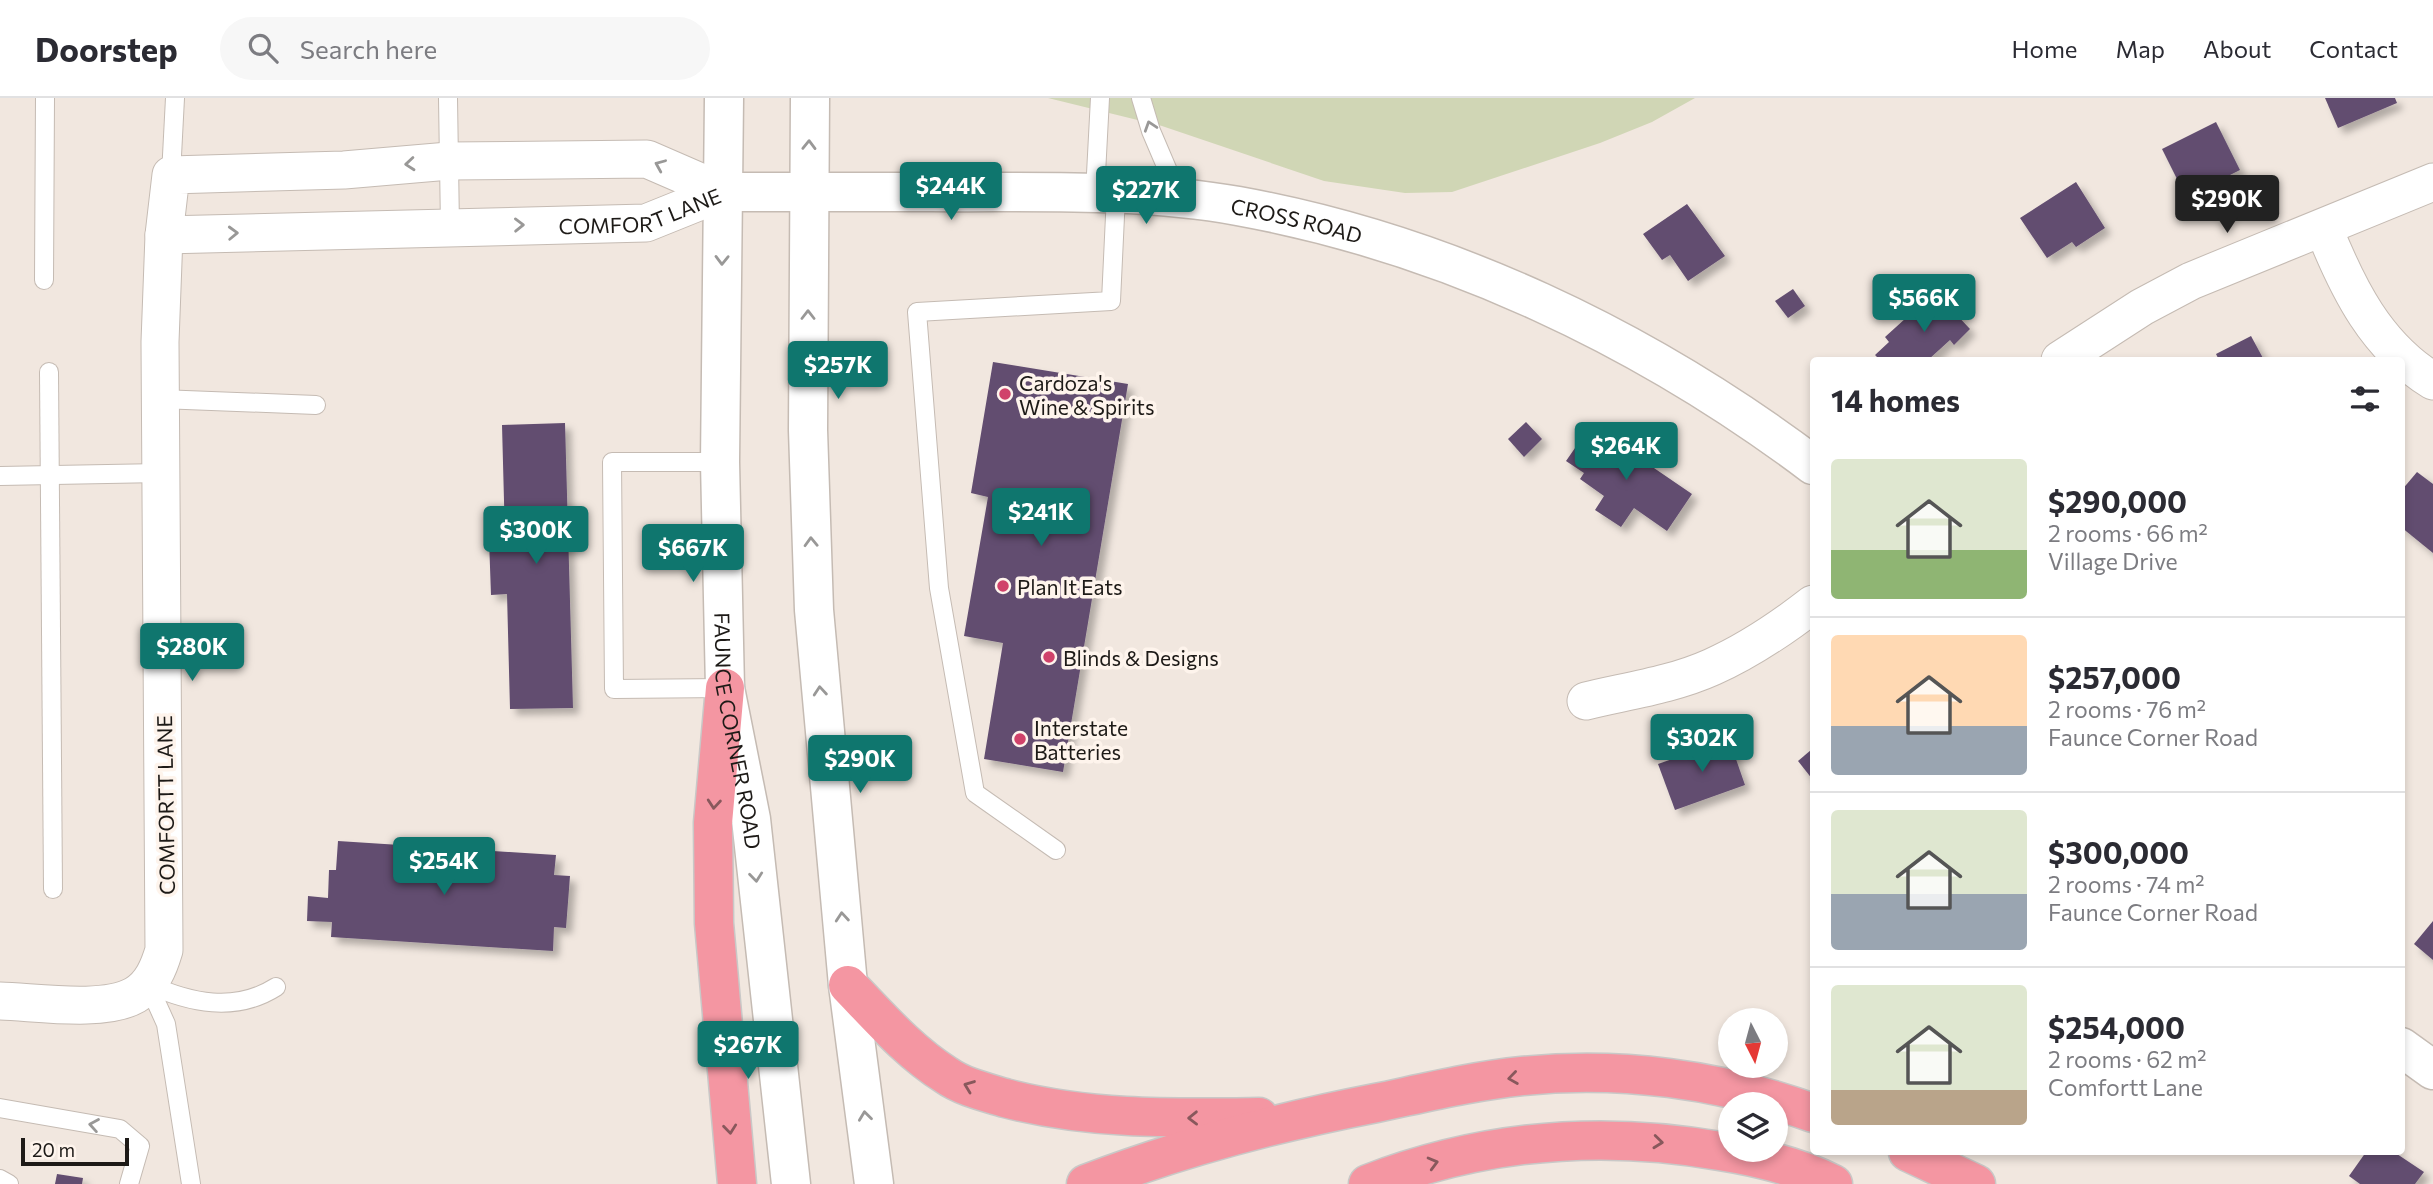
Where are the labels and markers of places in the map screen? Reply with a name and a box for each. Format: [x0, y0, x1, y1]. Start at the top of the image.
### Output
pin: $244K [902, 162, 1000, 222]
pin: $227K [1097, 166, 1195, 226]
pin: $290K [2178, 176, 2276, 235]
pin: $566K [1875, 274, 1973, 334]
pin: $257K [789, 342, 887, 401]
place label: Cardoza's Wine & Spirits [1019, 370, 1154, 419]
marker: Cardoza's Wine & Spirits [997, 386, 1013, 402]
pin: $264K [1577, 422, 1675, 482]
pin: $241K [992, 489, 1090, 548]
pin: $300K [487, 506, 585, 566]
pin: $667K [644, 524, 742, 584]
place label: Plan It Eats [1017, 574, 1123, 599]
marker: Plan It Eats [995, 578, 1011, 594]
pin: $280K [143, 624, 241, 683]
place label: Blinds & Designs [1063, 645, 1219, 670]
marker: Blinds & Designs [1041, 649, 1057, 665]
pin: $302K [1653, 714, 1751, 774]
place label: Interstate Batteries [1034, 715, 1128, 764]
marker: Interstate Batteries [1012, 731, 1028, 747]
pin: $290K [811, 736, 909, 795]
pin: $254K [395, 838, 493, 897]
pin: $267K [699, 1021, 797, 1081]

